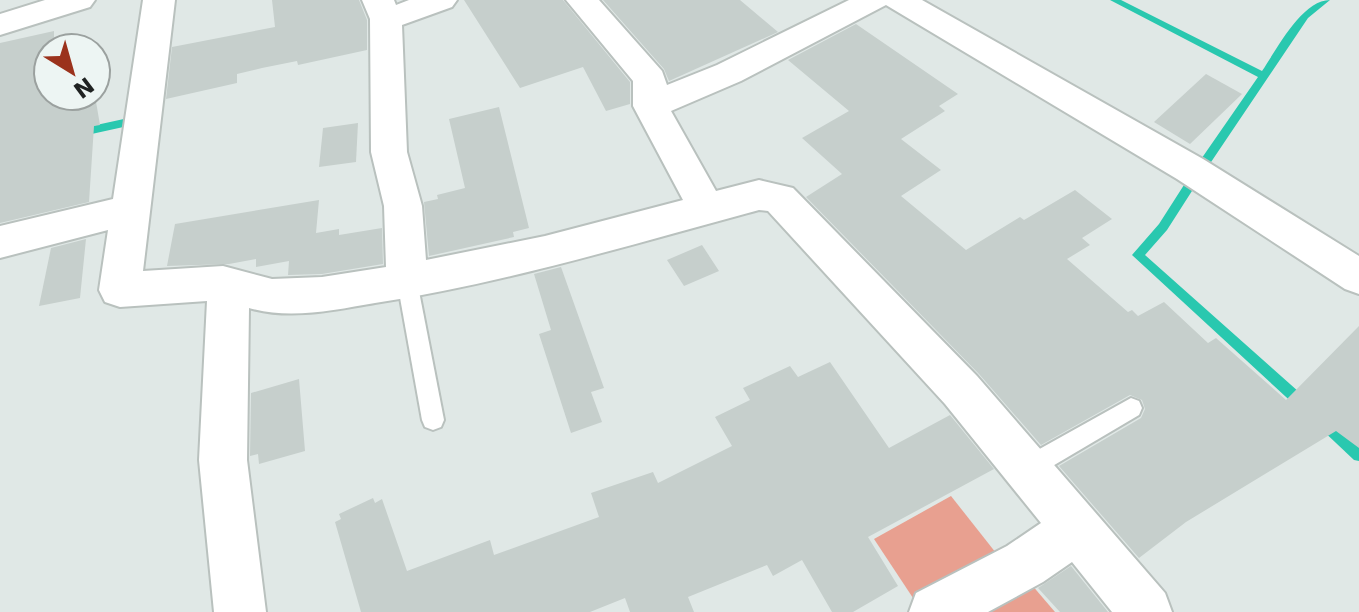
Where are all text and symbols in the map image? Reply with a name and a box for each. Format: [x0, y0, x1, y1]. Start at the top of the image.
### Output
north arrow [32, 32, 112, 112]
text: N [69, 72, 99, 103]

